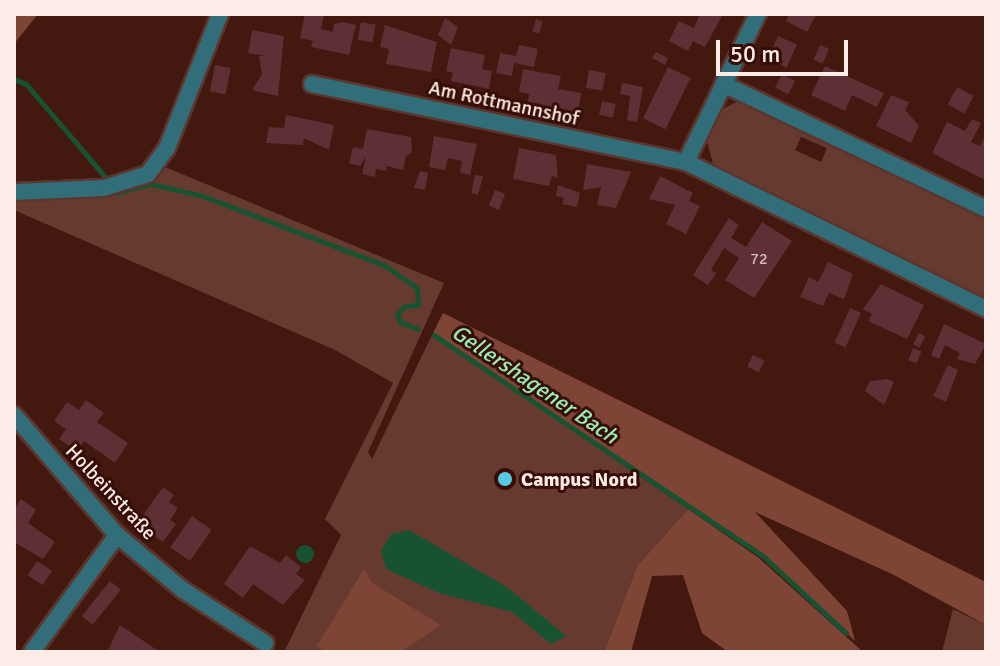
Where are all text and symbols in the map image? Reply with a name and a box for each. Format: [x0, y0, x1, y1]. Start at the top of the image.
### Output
scale bar [720, 24, 852, 74]
text: 50 m [730, 39, 780, 69]
street label: Am Rottmannshof [427, 75, 581, 131]
house number: 72 [750, 249, 768, 269]
water label: Gellershagener Bach [447, 319, 623, 449]
street label: Holbeinstraße [61, 439, 161, 545]
place label: Campus Nord [521, 467, 637, 491]
marker: Campus Nord [496, 470, 514, 488]

